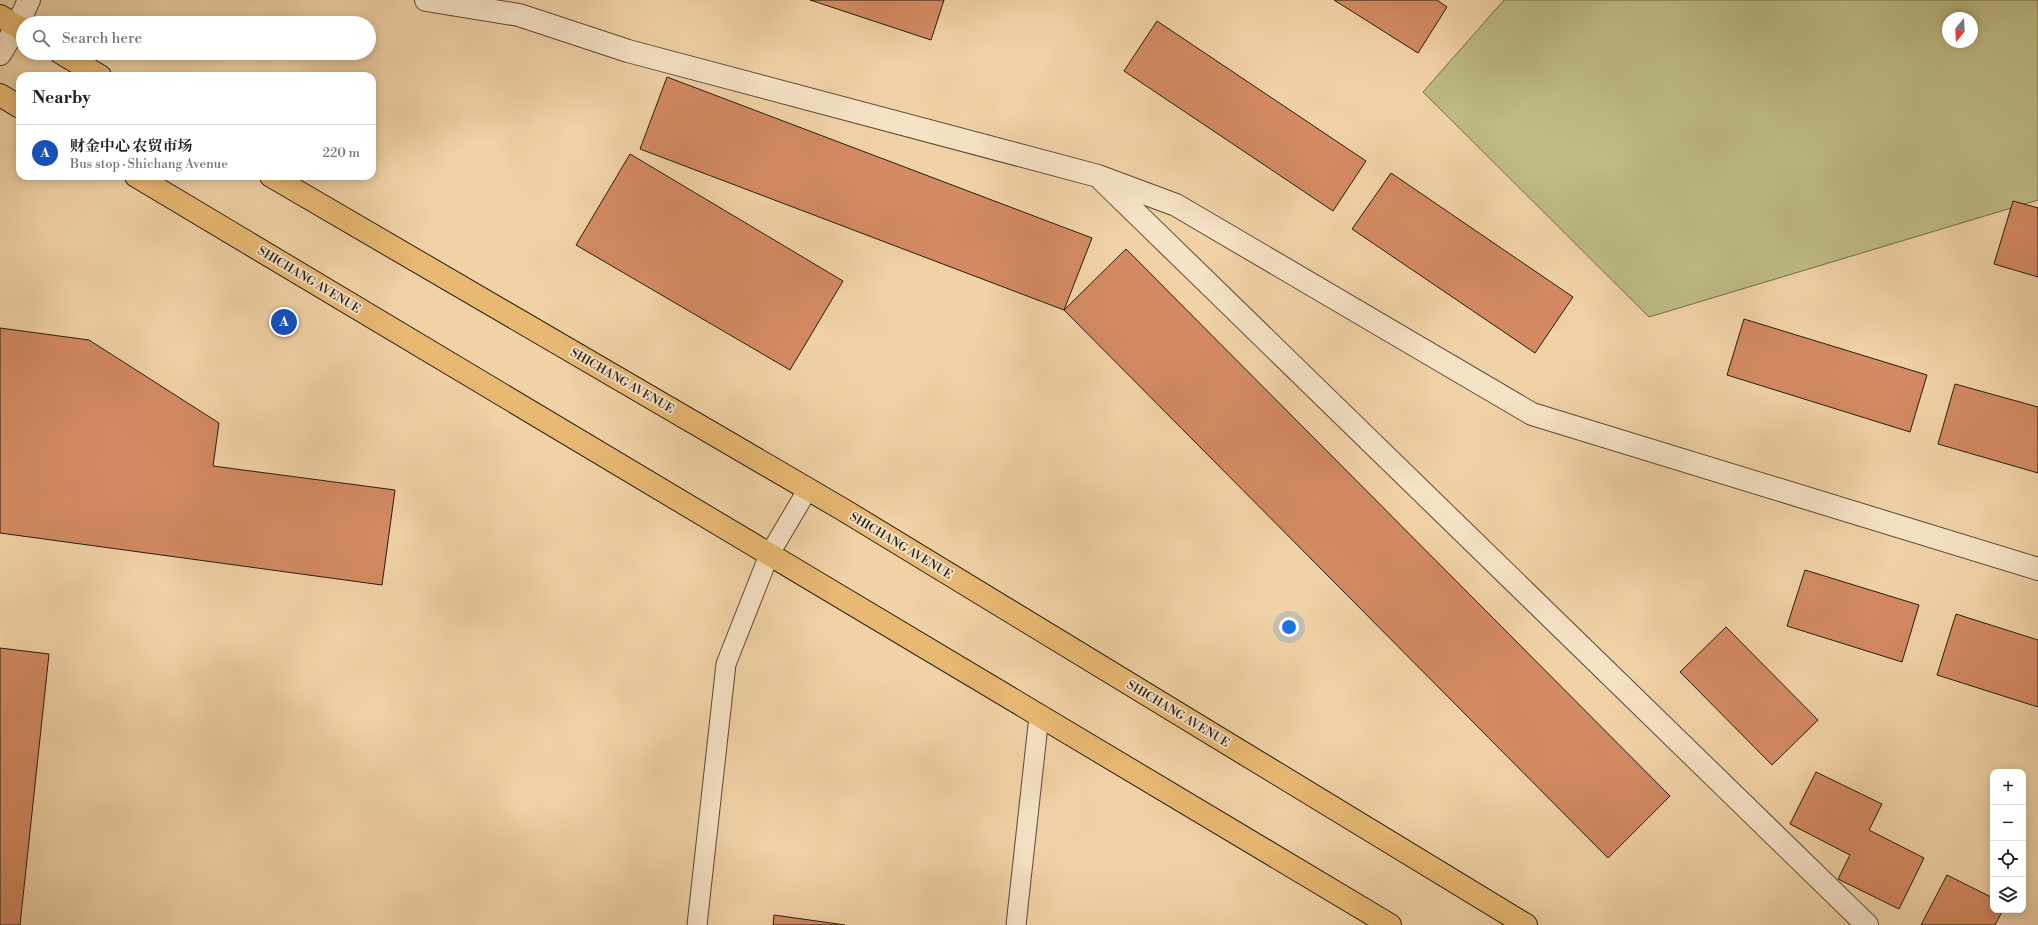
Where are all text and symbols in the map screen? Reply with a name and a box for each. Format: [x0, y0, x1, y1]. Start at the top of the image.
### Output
north arrow [1942, 12, 1978, 48]
search box [16, 16, 376, 60]
icon: search [30, 27, 52, 49]
text: Search here [62, 29, 142, 48]
text: Nearby [32, 87, 91, 109]
text: 财金中心 农贸市场 [70, 137, 192, 156]
text: A [40, 145, 50, 161]
text: 220 m [322, 145, 360, 161]
text: Bus stop · Shichang Avenue [70, 156, 228, 172]
street label: SHICHANG AVENUE [255, 243, 363, 317]
pin: A [271, 307, 297, 337]
street label: SHICHANG AVENUE [568, 345, 676, 417]
street label: SHICHANG AVENUE [847, 509, 955, 583]
your location [1279, 617, 1299, 637]
street label: SHICHANG AVENUE [1124, 677, 1232, 751]
map controls [1990, 769, 2026, 913]
button: + [1990, 769, 2026, 805]
button: − [1990, 805, 2026, 841]
button: locate [1990, 841, 2026, 877]
button: layers [1990, 877, 2026, 913]

